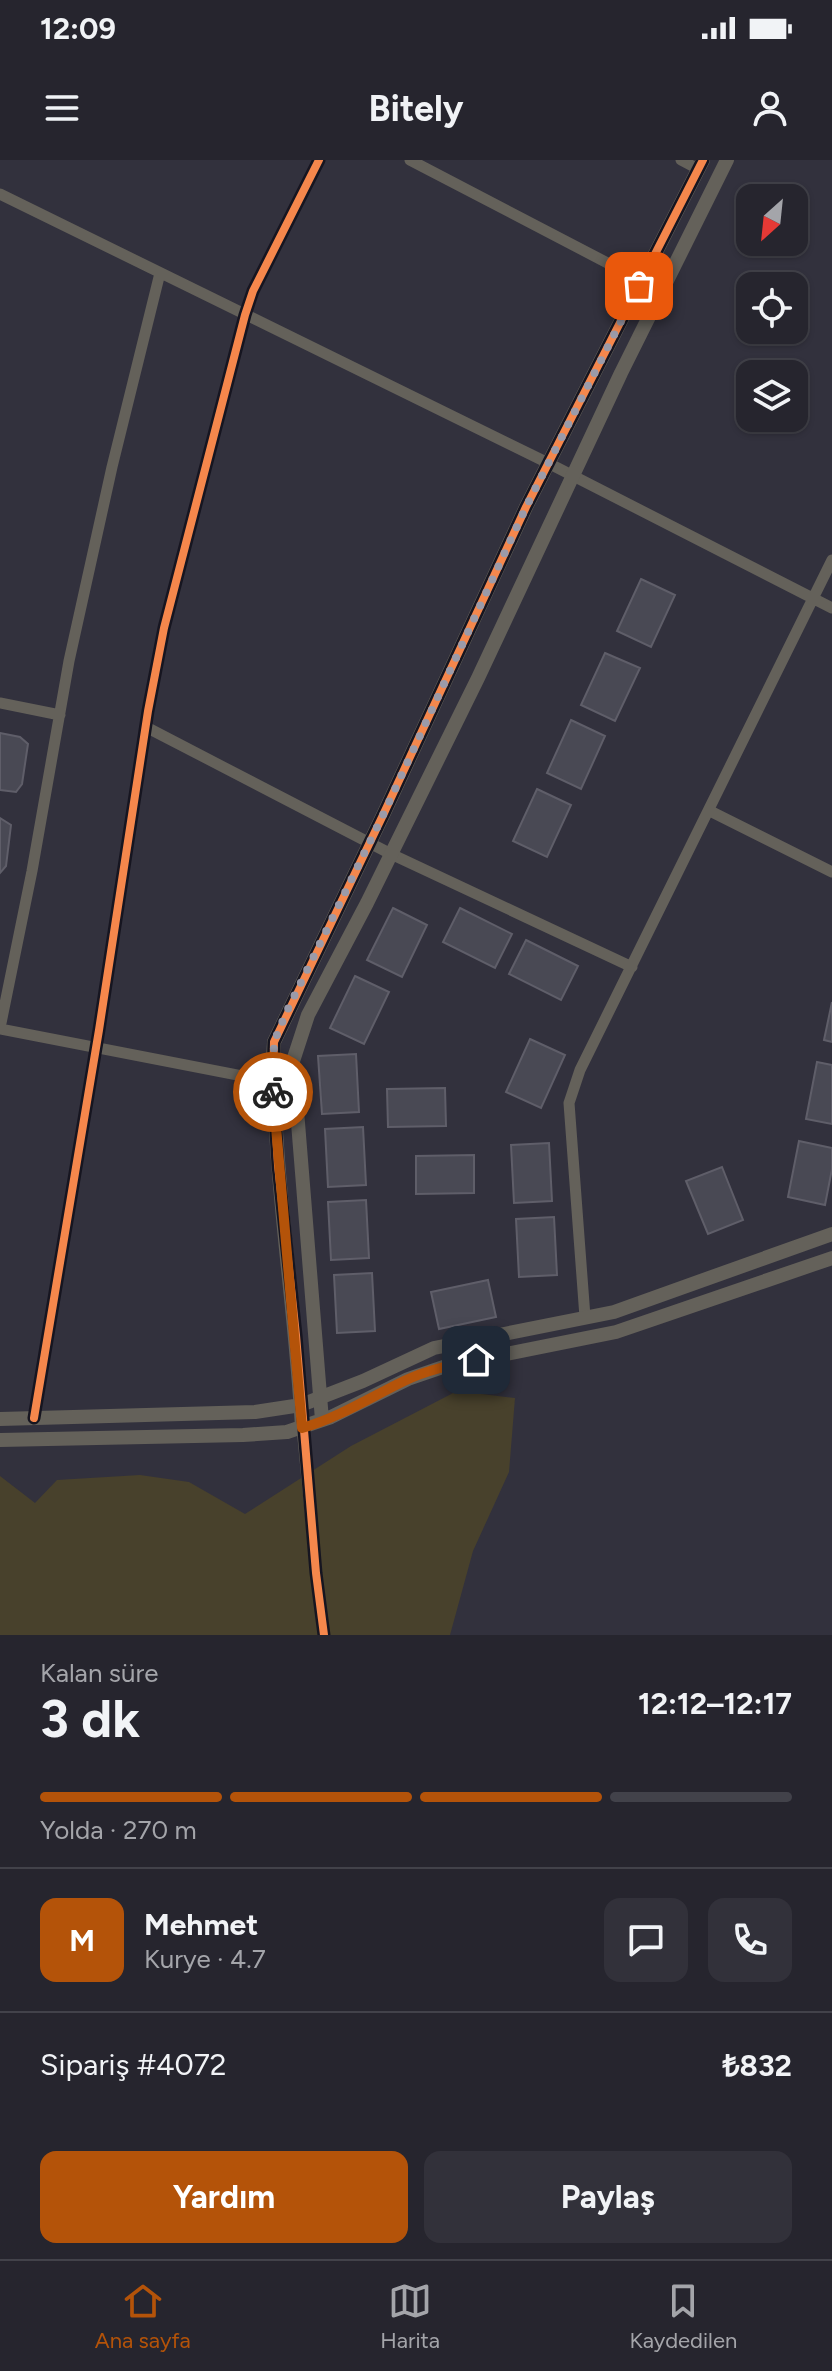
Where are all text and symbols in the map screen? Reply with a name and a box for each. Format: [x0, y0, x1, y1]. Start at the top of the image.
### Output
text: 12:09 [40, 10, 116, 47]
icon: menu [40, 86, 84, 130]
icon: person [748, 86, 792, 130]
text: Bitely [368, 87, 464, 130]
north arrow [736, 184, 808, 256]
map controls [736, 184, 808, 432]
pin [605, 252, 673, 320]
icon: bag [617, 264, 661, 308]
button: locate [736, 272, 808, 344]
button: layers [736, 360, 808, 432]
courier [233, 1052, 313, 1132]
icon: bike [251, 1070, 295, 1114]
pin [442, 1326, 510, 1394]
icon: home [454, 1338, 498, 1382]
text: Kalan süre [40, 1657, 158, 1689]
text: 12:12–12:17 [638, 1685, 792, 1722]
text: 3 dk [40, 1688, 140, 1750]
text: Yolda · 270 m [40, 1814, 197, 1846]
button: chat [604, 1898, 688, 1982]
button: phone [708, 1898, 792, 1982]
text: Mehmet [144, 1906, 258, 1943]
text: M [69, 1922, 95, 1959]
text: Kurye · 4.7 [144, 1943, 266, 1975]
text: Sipariş #4072 [40, 2046, 227, 2083]
text: ₺832 [722, 2047, 792, 2084]
button: Yardım [40, 2151, 408, 2243]
button: Paylaş [424, 2151, 792, 2243]
tab: Ana sayfa [95, 2279, 191, 2354]
tab: Harita [380, 2279, 440, 2354]
tab: Kaydedilen [630, 2279, 737, 2354]

